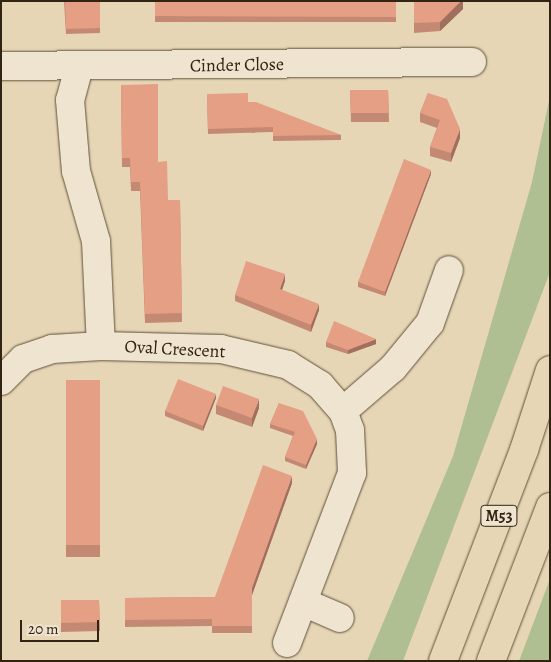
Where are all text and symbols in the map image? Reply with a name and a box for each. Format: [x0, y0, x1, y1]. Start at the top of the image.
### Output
street label: Cinder Close [190, 53, 284, 77]
street label: Oval Crescent [124, 336, 226, 362]
road number: M53 [480, 502, 518, 530]
scale bar [22, 610, 101, 642]
text: 20 m [28, 619, 59, 639]

